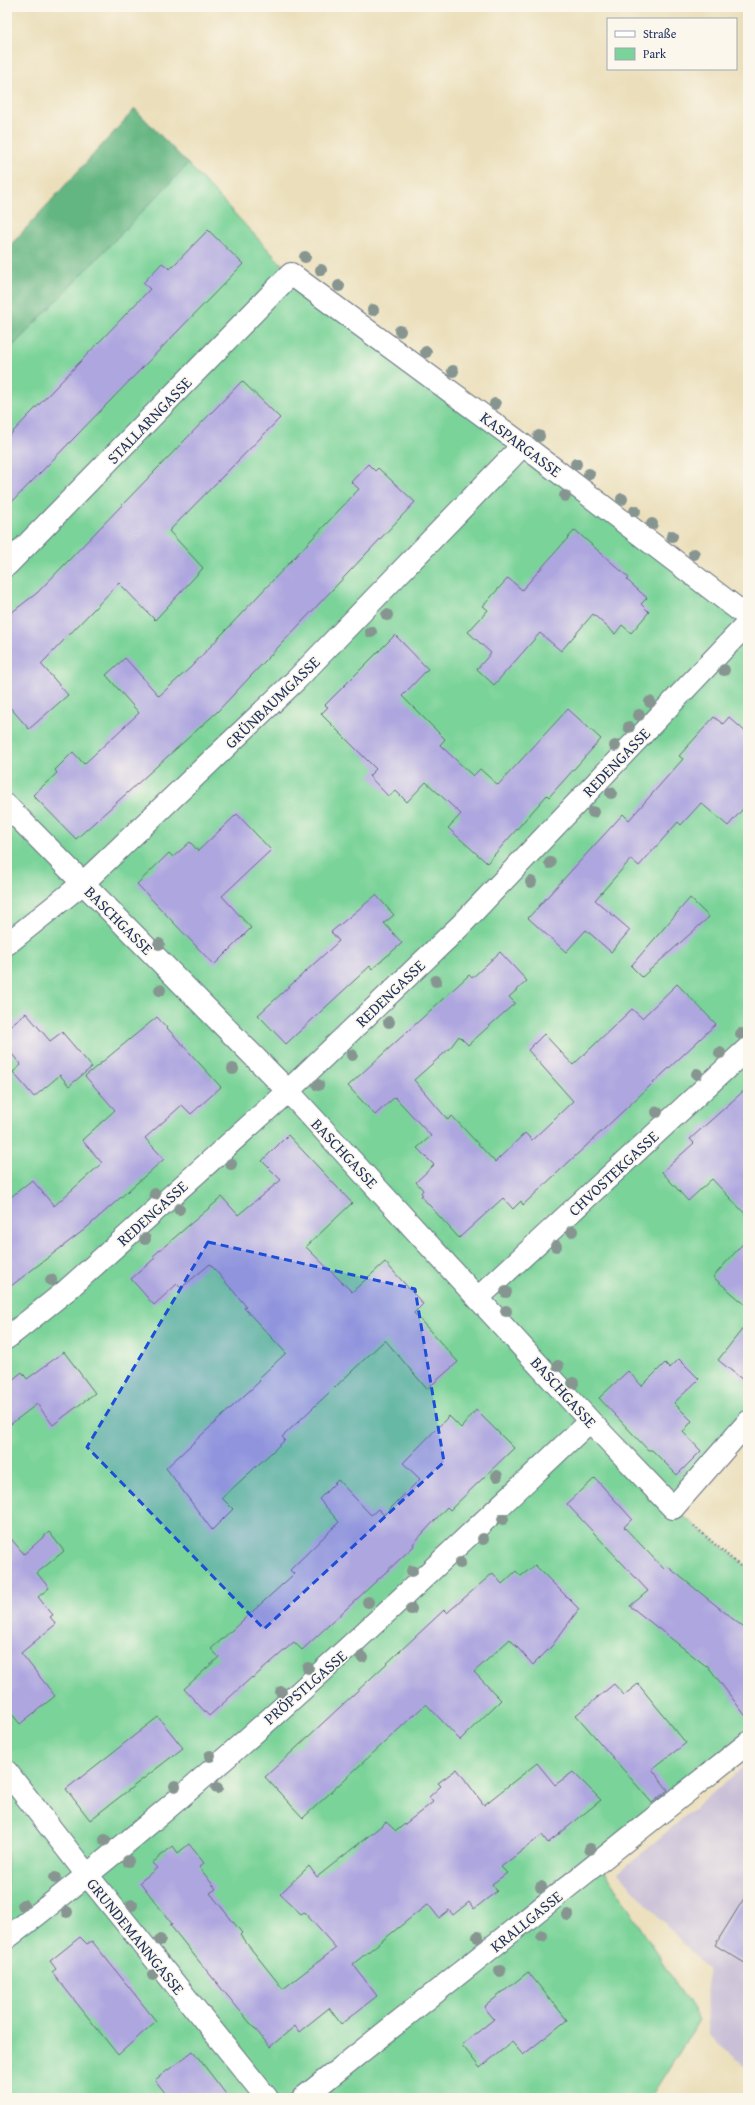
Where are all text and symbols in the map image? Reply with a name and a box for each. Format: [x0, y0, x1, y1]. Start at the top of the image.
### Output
legend [607, 18, 737, 70]
text: Straße [643, 25, 677, 42]
text: Park [643, 45, 667, 62]
street label: STALLARNGASSE [101, 371, 197, 469]
street label: KASPARGASSE [475, 405, 567, 483]
street label: GRÜNBAUMGASSE [219, 650, 325, 754]
street label: REDENGASSE [577, 722, 655, 802]
street label: BASCHGASSE [79, 880, 159, 960]
street label: REDENGASSE [350, 954, 430, 1032]
street label: BASCHGASSE [306, 1112, 384, 1194]
street label: CHVOSTEKGASSE [562, 1125, 664, 1221]
street label: REDENGASSE [111, 1174, 193, 1252]
street label: BASCHGASSE [525, 1351, 603, 1433]
street label: PRÖPSTLGASSE [258, 1644, 352, 1730]
street label: GRUNDEMANNGASSE [81, 1872, 191, 2000]
street label: KRALLGASSE [485, 1884, 567, 1958]

